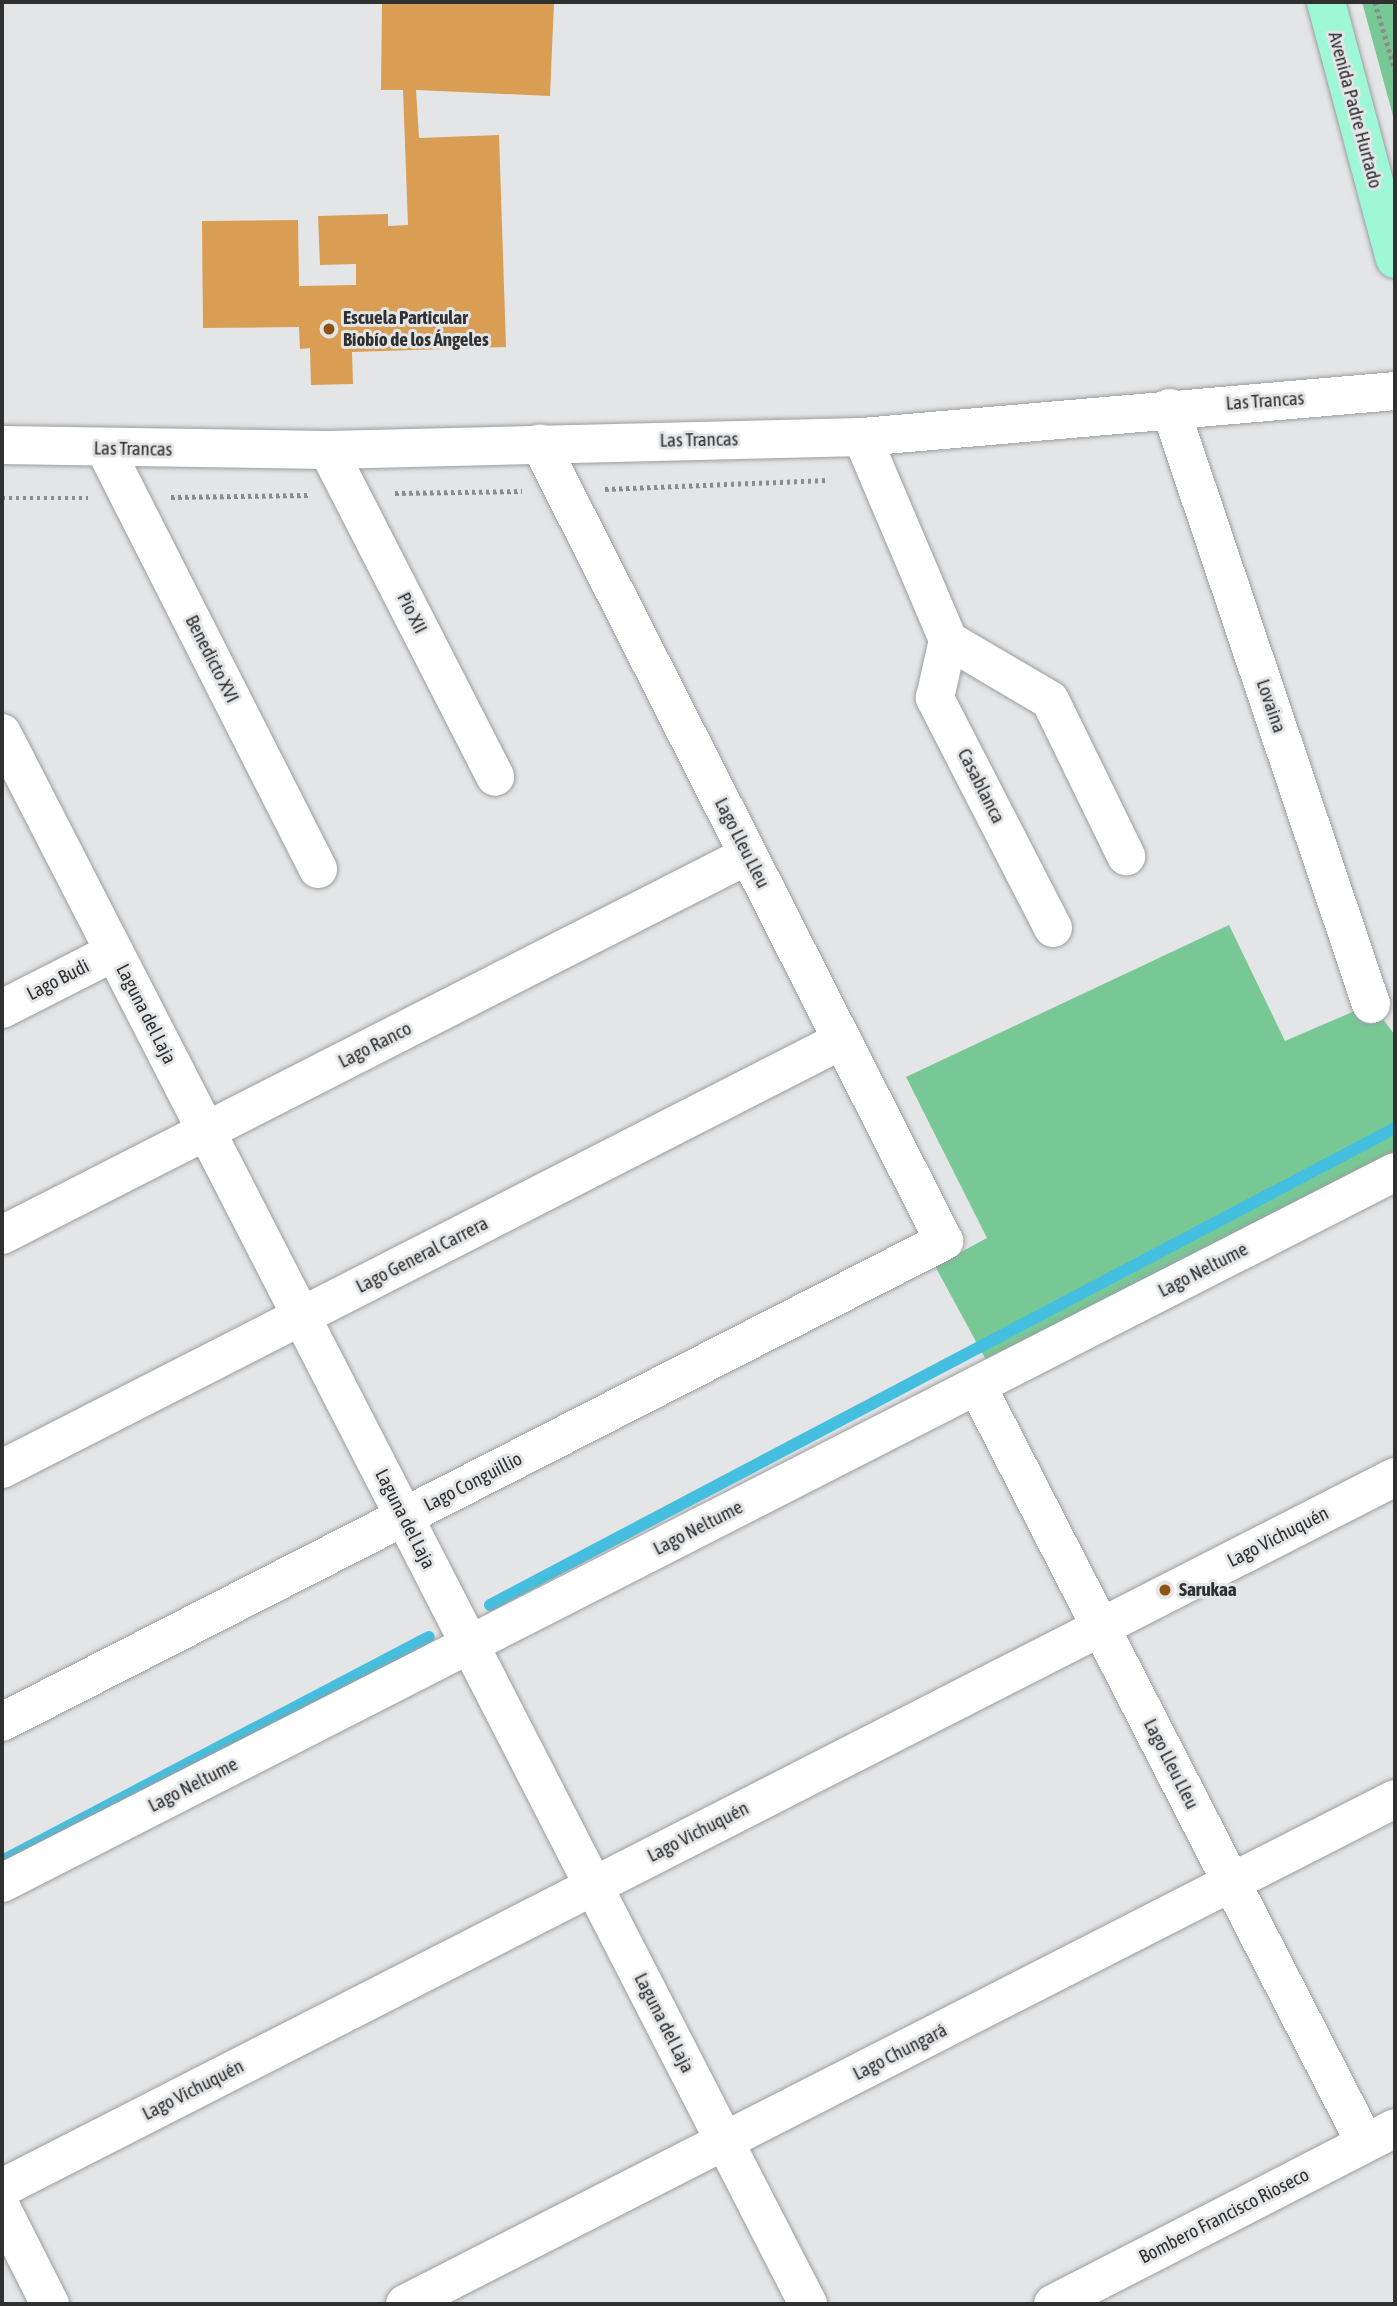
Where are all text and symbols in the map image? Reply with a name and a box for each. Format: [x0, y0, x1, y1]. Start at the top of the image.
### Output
street label: Avenida Padre Hurtado [1323, 29, 1387, 191]
place label: Escuela Particular Biobío de los Ángeles [343, 307, 489, 351]
marker: Escuela Particular Biobío de los Ángeles [321, 321, 337, 337]
street label: Las Trancas [1225, 387, 1305, 415]
street label: Las Trancas [660, 428, 738, 452]
street label: Las Trancas [94, 437, 172, 461]
street label: Pío XII [392, 589, 432, 637]
street label: Benedicto XVI [180, 611, 244, 707]
street label: Lovaina [1251, 676, 1291, 736]
street label: Casablanca [952, 745, 1010, 827]
street label: Lago Lleu Lleu [710, 794, 774, 892]
street label: Lago Budi [23, 955, 93, 1005]
street label: Laguna del Laja [111, 960, 181, 1068]
street label: Lago Ranco [335, 1017, 415, 1073]
street label: Lago General Carrera [352, 1212, 492, 1298]
street label: Lago Neltume [1154, 1238, 1252, 1302]
street label: Lago Conguillio [420, 1447, 526, 1517]
street label: Laguna del Laja [370, 1465, 440, 1573]
street label: Lago Neltume [649, 1496, 747, 1560]
street label: Lago Vichuquén [1224, 1502, 1332, 1572]
place label: Sarukaa [1179, 1579, 1237, 1601]
marker: Sarukaa [1157, 1582, 1173, 1598]
street label: Lago Lleu Lleu [1139, 1715, 1203, 1813]
street label: Lago Neltume [144, 1753, 242, 1817]
street label: Lago Vichuquén [644, 1797, 752, 1867]
street label: Laguna del Laja [629, 1969, 699, 2077]
street label: Lago Chungará [849, 2019, 951, 2085]
street label: Lago Vichuquén [139, 2055, 247, 2125]
street label: Bombero Francisco Rioseco [1135, 2163, 1313, 2269]

